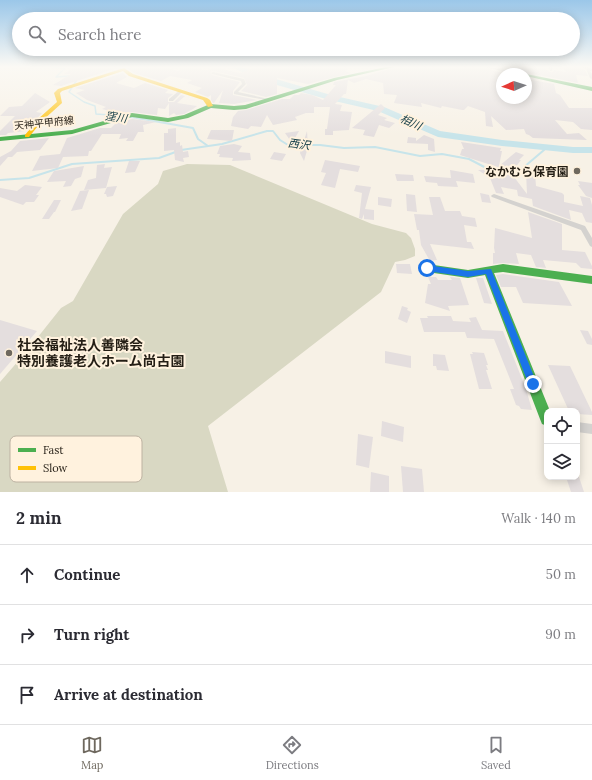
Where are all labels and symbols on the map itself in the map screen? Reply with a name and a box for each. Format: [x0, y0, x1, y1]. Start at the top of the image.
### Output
north arrow [496, 68, 532, 104]
water label: 窪川 [104, 109, 129, 126]
water label: 相川 [398, 111, 425, 133]
street label: 天神平甲府線 [13, 113, 75, 133]
water label: 西沢 [287, 136, 313, 153]
place label: なかむら保育園 [485, 164, 569, 179]
marker: なかむら保育園 [572, 166, 582, 176]
route start [418, 259, 436, 277]
place label: 社会福祉法人善隣会 特別養護老人ホーム尚古園 [17, 336, 185, 370]
marker: 社会福祉法人善隣会 特別養護老人ホーム尚古園 [4, 348, 14, 358]
route end [524, 375, 542, 393]
legend [10, 436, 142, 482]
text: Fast [43, 443, 64, 457]
text: Slow [43, 461, 68, 475]

